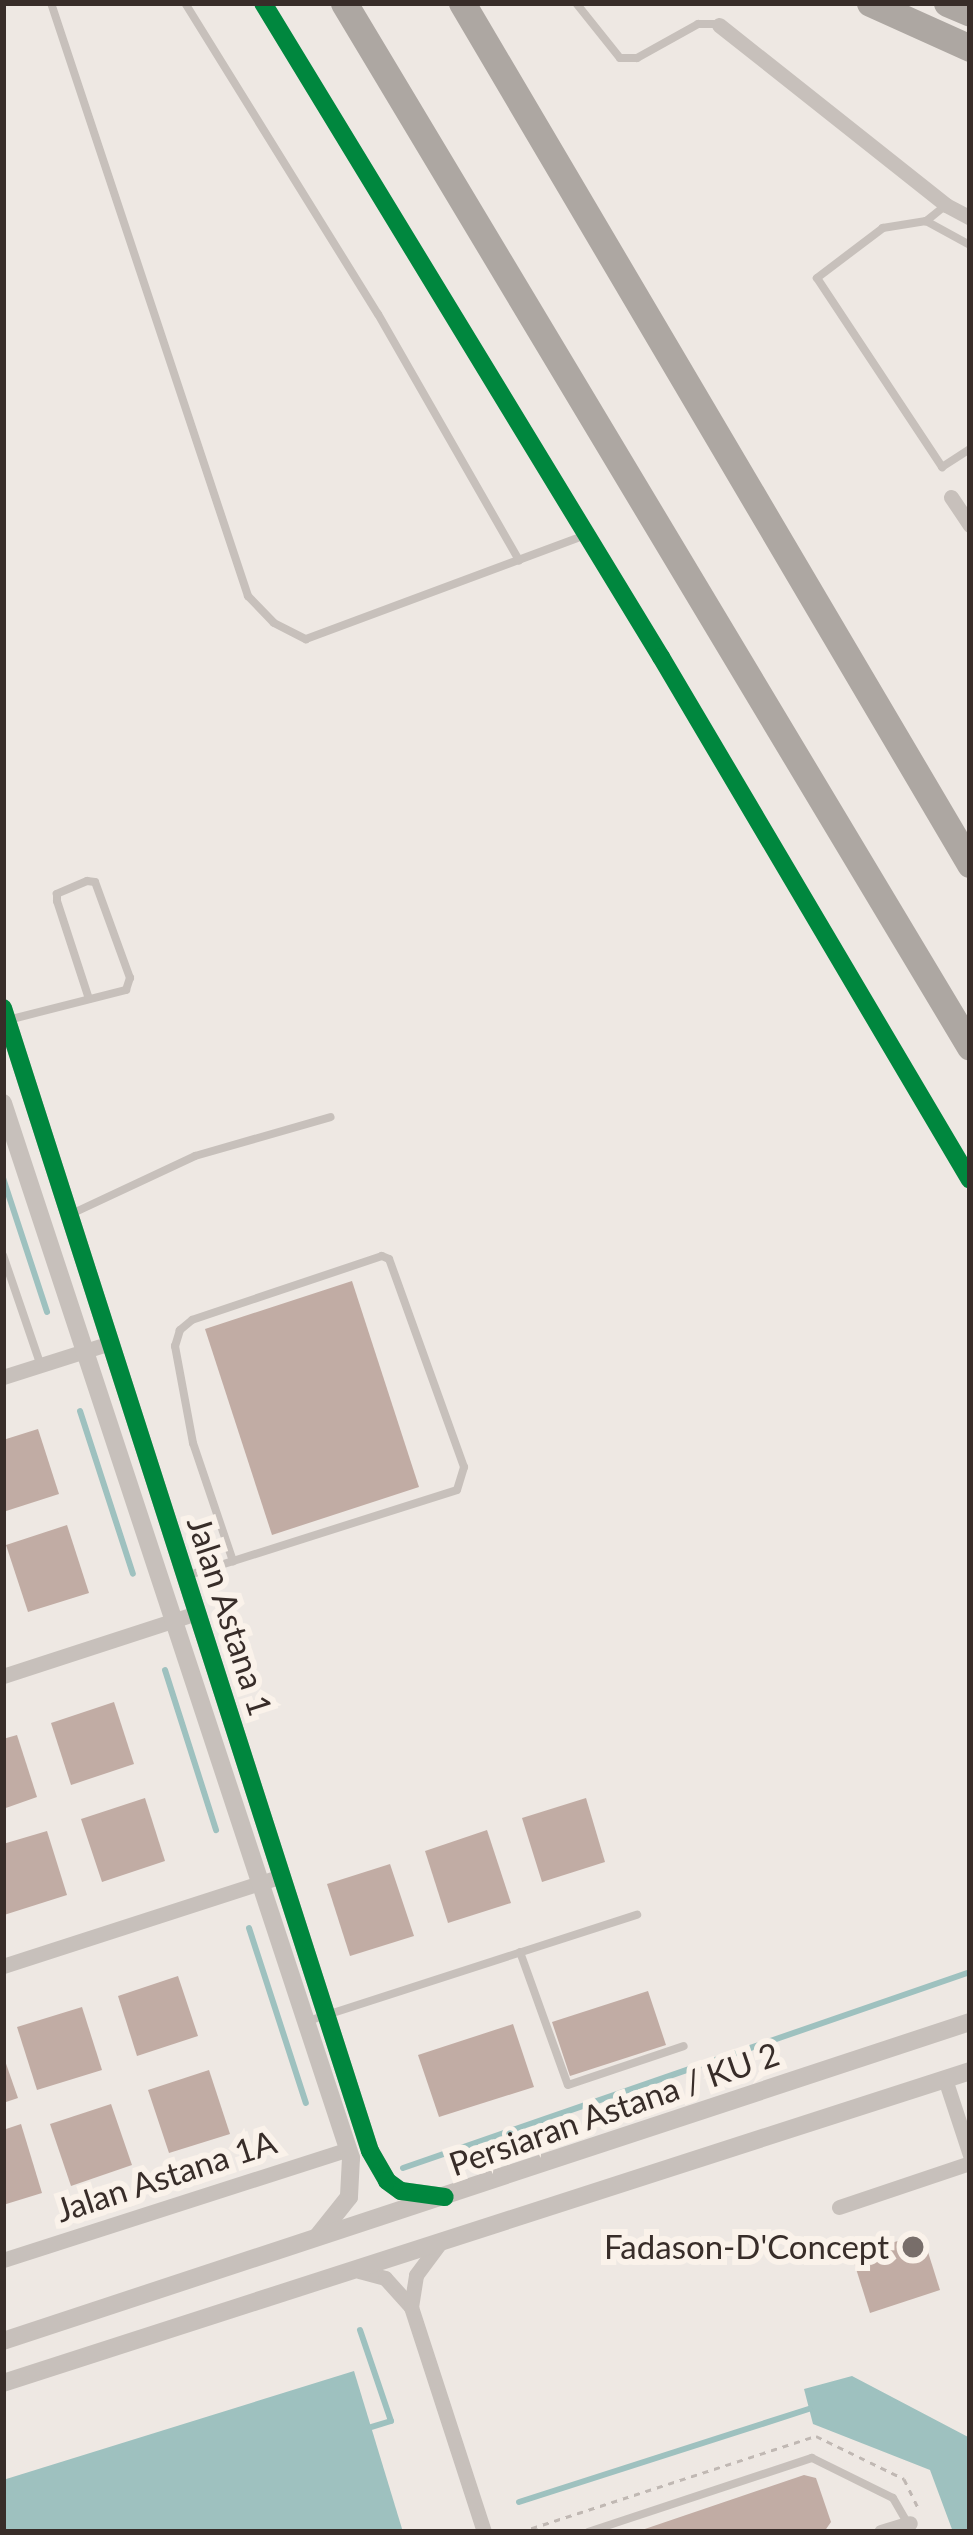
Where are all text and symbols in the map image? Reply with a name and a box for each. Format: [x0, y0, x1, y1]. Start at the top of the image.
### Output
street label: Jalan Astana 1 [179, 1511, 281, 1721]
street label: Persiaran Astana / KU 2 [443, 2034, 785, 2184]
street label: Jalan Astana 1A [50, 2122, 282, 2230]
place label: Fadason-D'Concept [604, 2227, 889, 2267]
marker: Fadason-D'Concept [900, 2234, 926, 2260]

